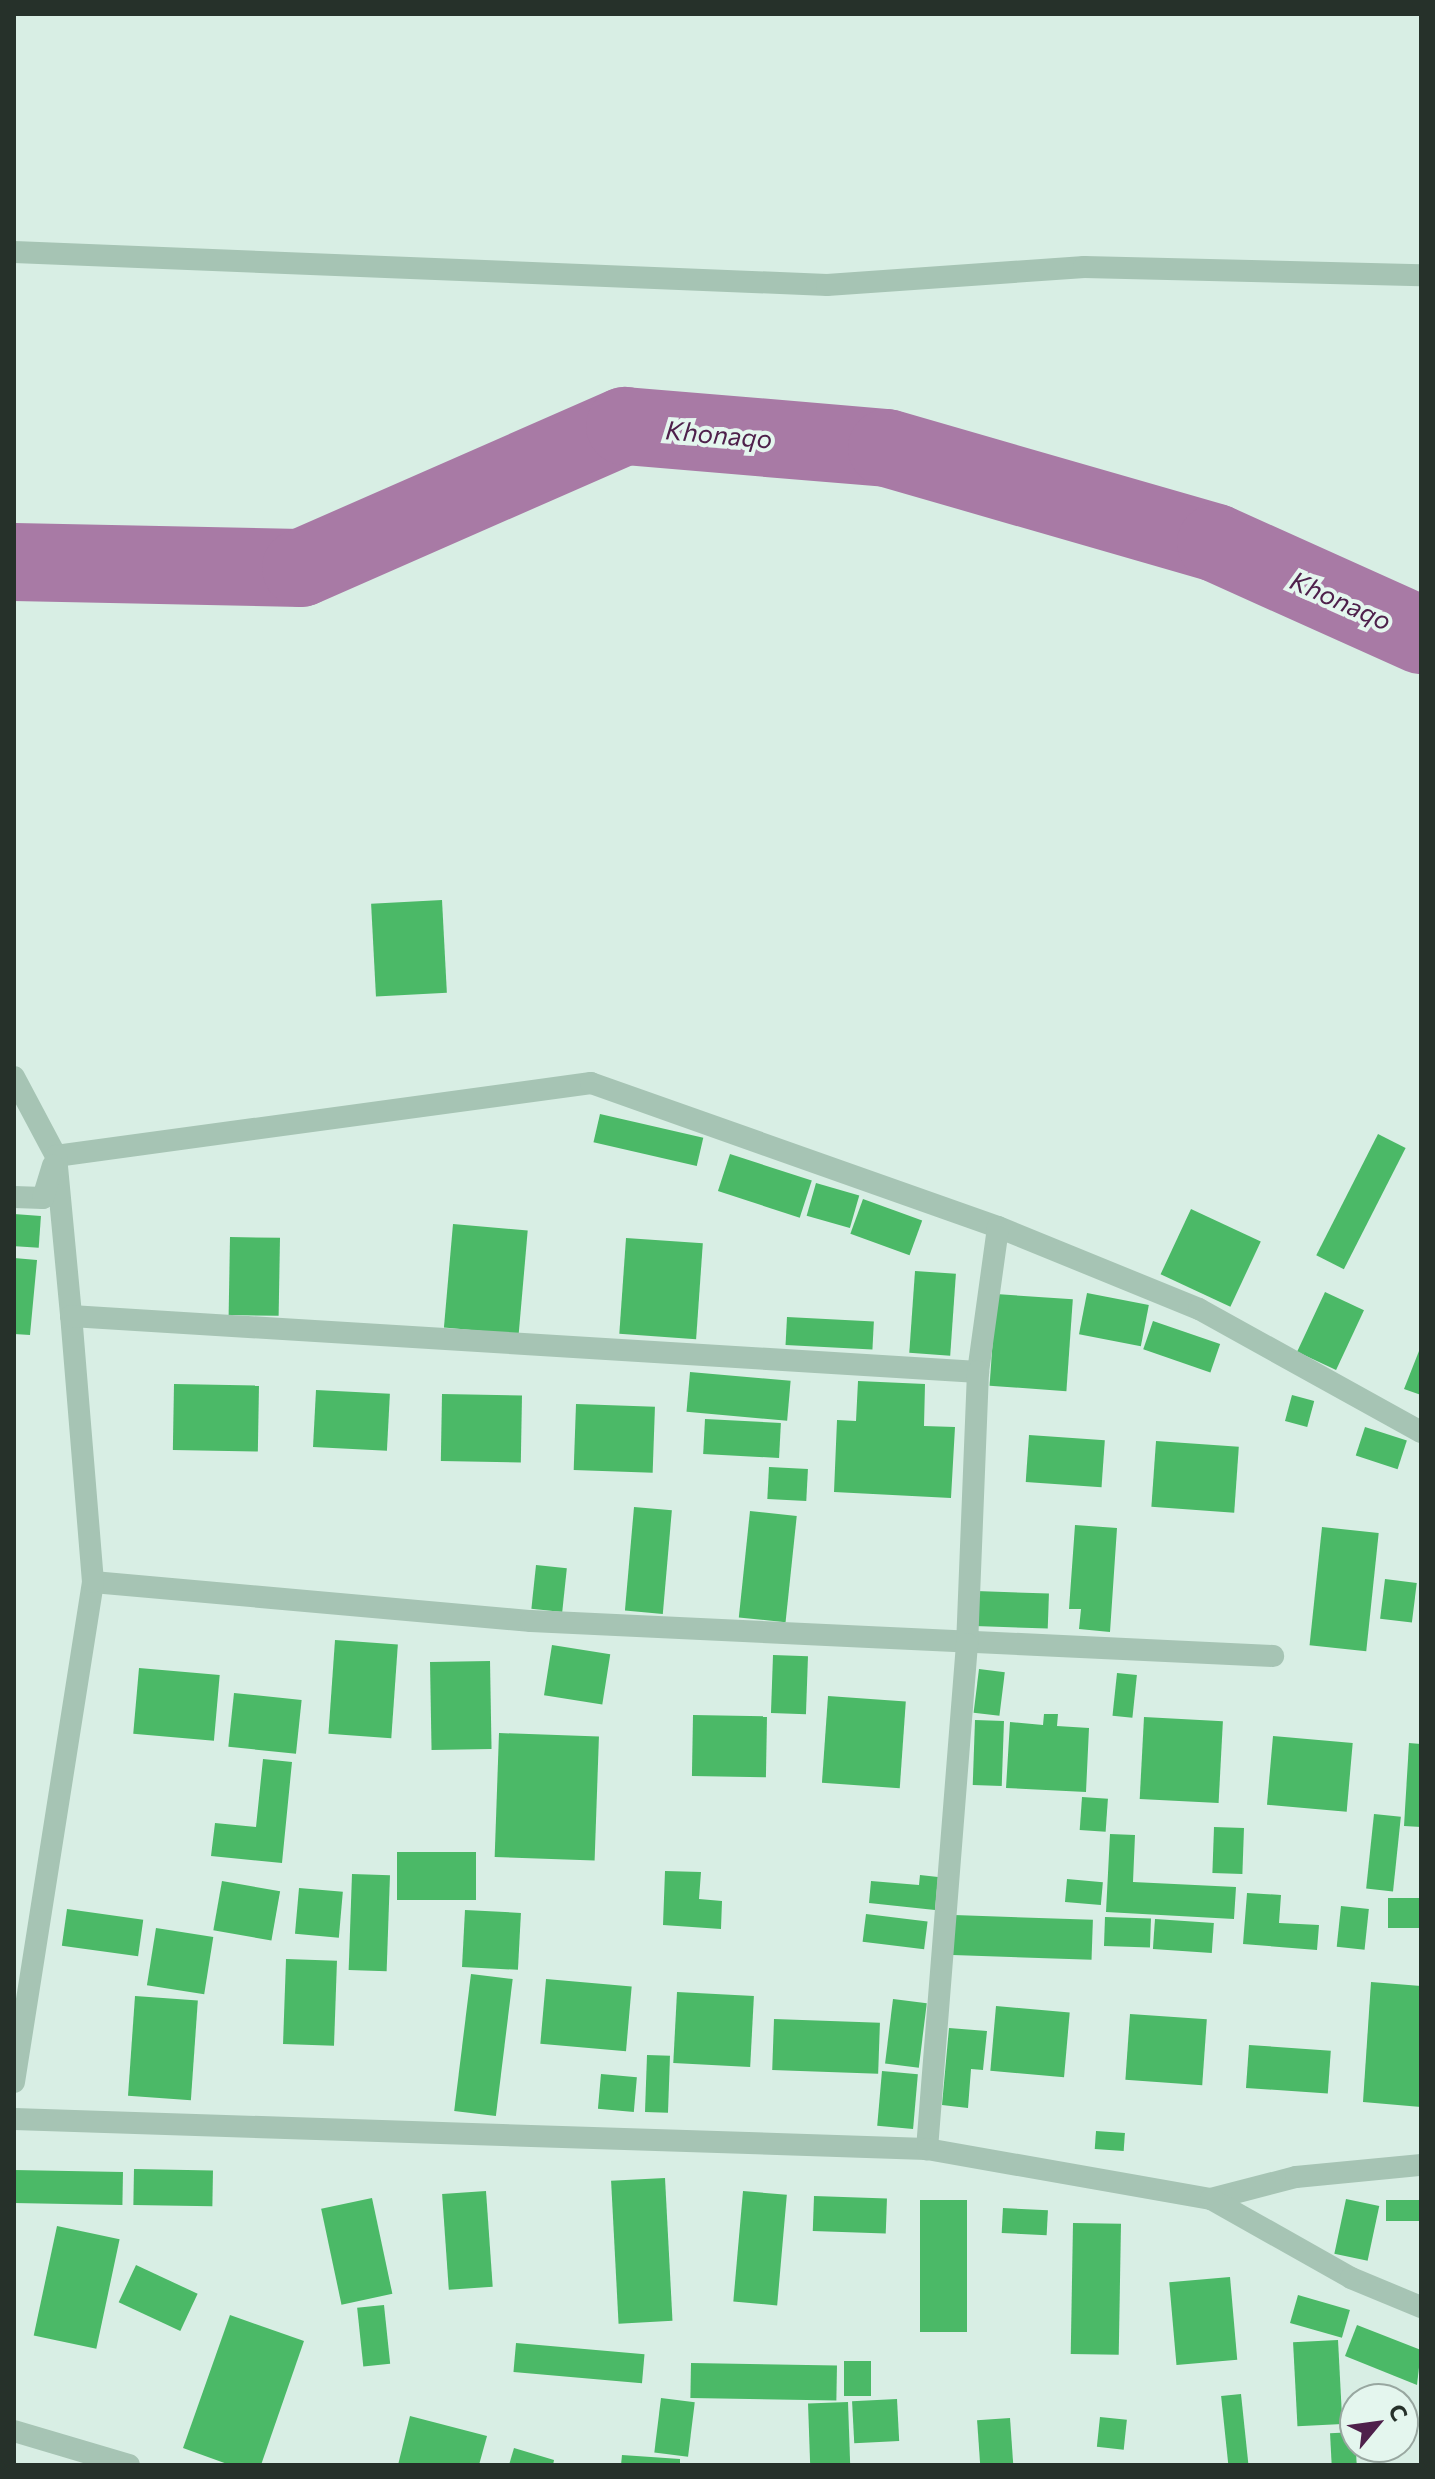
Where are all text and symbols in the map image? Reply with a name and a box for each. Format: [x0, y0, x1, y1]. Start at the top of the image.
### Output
water label: Khonaqo [664, 414, 774, 454]
water label: Khonaqo [1286, 564, 1396, 636]
north arrow [1339, 2383, 1419, 2463]
text: С [1383, 2399, 1414, 2425]

